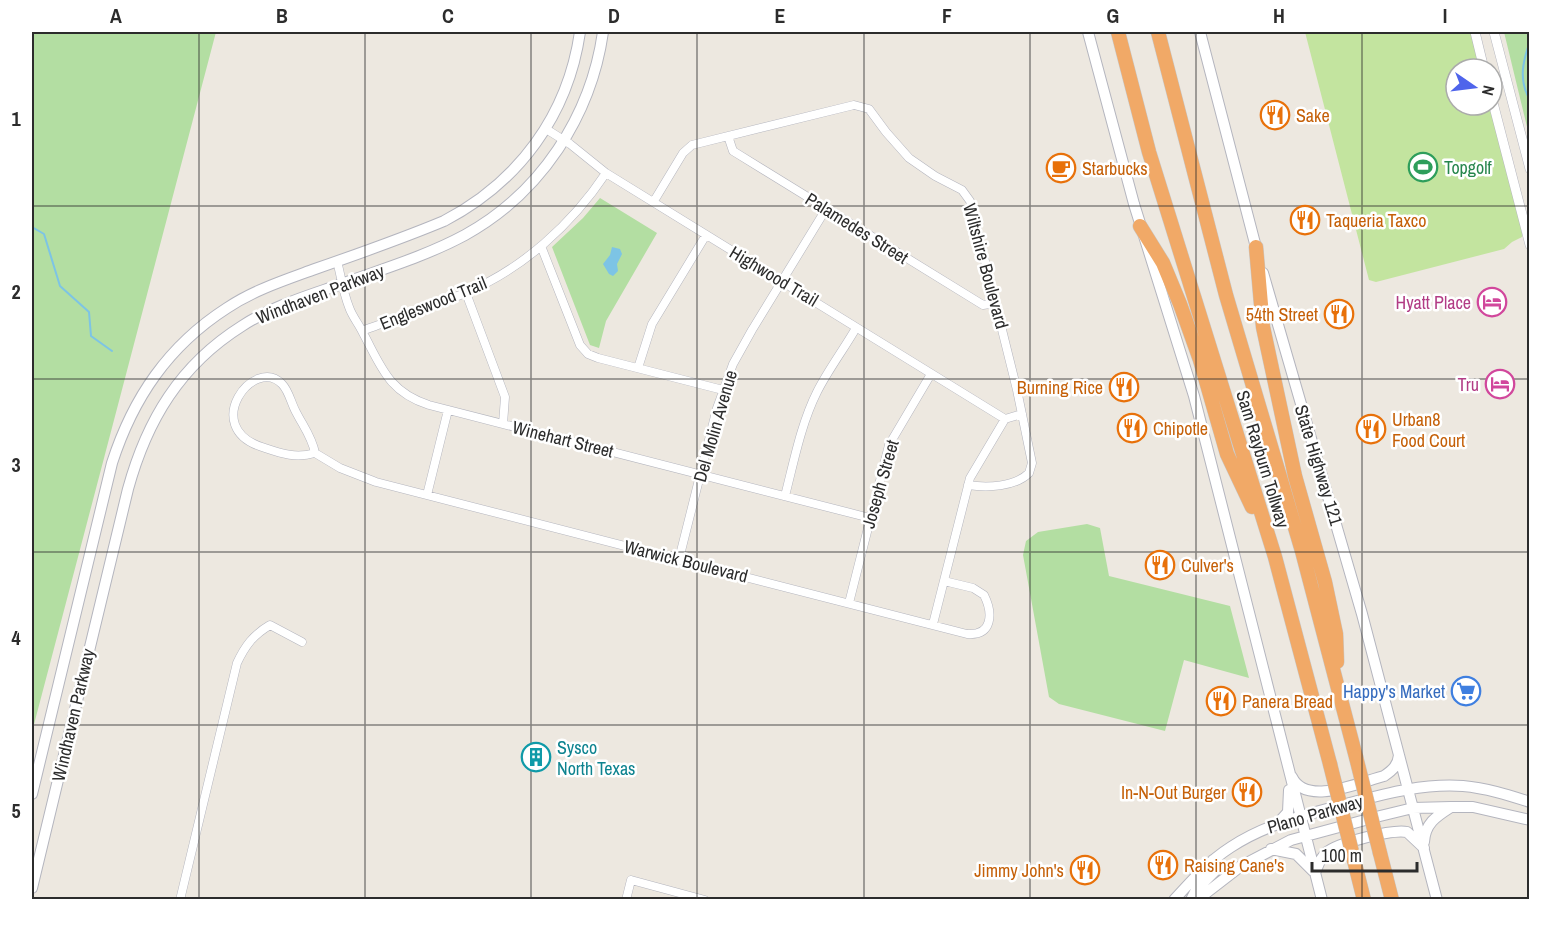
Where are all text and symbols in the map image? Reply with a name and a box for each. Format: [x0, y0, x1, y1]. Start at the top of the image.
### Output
text: A [110, 2, 122, 29]
text: B [276, 2, 288, 29]
text: C [442, 2, 454, 29]
text: D [608, 2, 620, 29]
text: E [775, 2, 786, 29]
text: F [942, 2, 952, 29]
text: G [1107, 2, 1119, 29]
text: H [1273, 2, 1285, 29]
text: I [1443, 2, 1447, 29]
north arrow [1444, 57, 1504, 117]
text: N [1477, 83, 1500, 98]
restaurant icon: Sake [1259, 99, 1291, 131]
place label: Sake [1296, 103, 1330, 128]
text: 1 [11, 105, 21, 132]
sports icon: Topgolf [1407, 151, 1439, 183]
cafe icon: Starbucks [1045, 152, 1077, 184]
place label: Topgolf [1444, 155, 1492, 180]
place label: Starbucks [1082, 156, 1148, 181]
street label: Palamedes Street [801, 186, 913, 270]
street label: Wiltshire Boulevard [957, 201, 1015, 331]
restaurant icon: Taqueria Taxco [1289, 204, 1321, 236]
place label: Taqueria Taxco [1326, 208, 1426, 233]
street label: Highwood Trail [725, 240, 823, 312]
street label: Windhaven Parkway [252, 258, 388, 330]
street label: Engleswood Trail [376, 270, 490, 336]
text: 2 [11, 278, 21, 305]
hotel icon: Hyatt Place [1476, 286, 1508, 318]
place label: Hyatt Place [1396, 290, 1471, 315]
restaurant icon: 54th Street [1323, 298, 1355, 330]
place label: 54th Street [1246, 302, 1318, 327]
street label: Del Molin Avenue [687, 367, 743, 485]
hotel icon: Tru [1484, 368, 1516, 400]
restaurant icon: Burning Rice [1108, 371, 1140, 403]
place label: Tru [1457, 372, 1479, 397]
place label: Burning Rice [1017, 375, 1103, 400]
street label: Sam Rayburn Tollway [1230, 387, 1296, 531]
street label: State Highway 121 [1289, 402, 1349, 529]
place label: Urban8 Food Court [1392, 407, 1465, 453]
restaurant icon: Chipotle [1116, 412, 1148, 444]
restaurant icon: Urban8 Food Court [1355, 413, 1387, 445]
street label: Winehart Street [510, 414, 616, 464]
place label: Chipotle [1153, 416, 1208, 441]
street label: Joseph Street [855, 437, 905, 531]
text: 3 [11, 451, 21, 478]
street label: Warwick Boulevard [622, 534, 750, 588]
restaurant icon: Culver's [1144, 549, 1176, 581]
place label: Culver's [1181, 553, 1234, 578]
text: 4 [11, 624, 21, 651]
street label: Windhaven Parkway [46, 646, 101, 784]
supermarket icon: Happy's Market [1450, 675, 1482, 707]
place label: Happy's Market [1343, 679, 1445, 704]
restaurant icon: Panera Bread [1205, 685, 1237, 717]
place label: Panera Bread [1242, 689, 1333, 714]
place label: Sysco North Texas [557, 735, 636, 781]
building icon: Sysco North Texas [520, 741, 552, 773]
restaurant icon: In-N-Out Burger [1231, 776, 1263, 808]
place label: In-N-Out Burger [1121, 780, 1226, 805]
street label: Plano Parkway [1264, 788, 1366, 840]
text: 5 [11, 797, 21, 824]
scale bar [1312, 835, 1417, 873]
text: 100 m [1321, 843, 1362, 868]
restaurant icon: Raising Cane's [1147, 849, 1179, 881]
place label: Raising Cane's [1184, 853, 1284, 878]
restaurant icon: Jimmy John's [1069, 854, 1101, 886]
place label: Jimmy John's [974, 858, 1064, 883]

